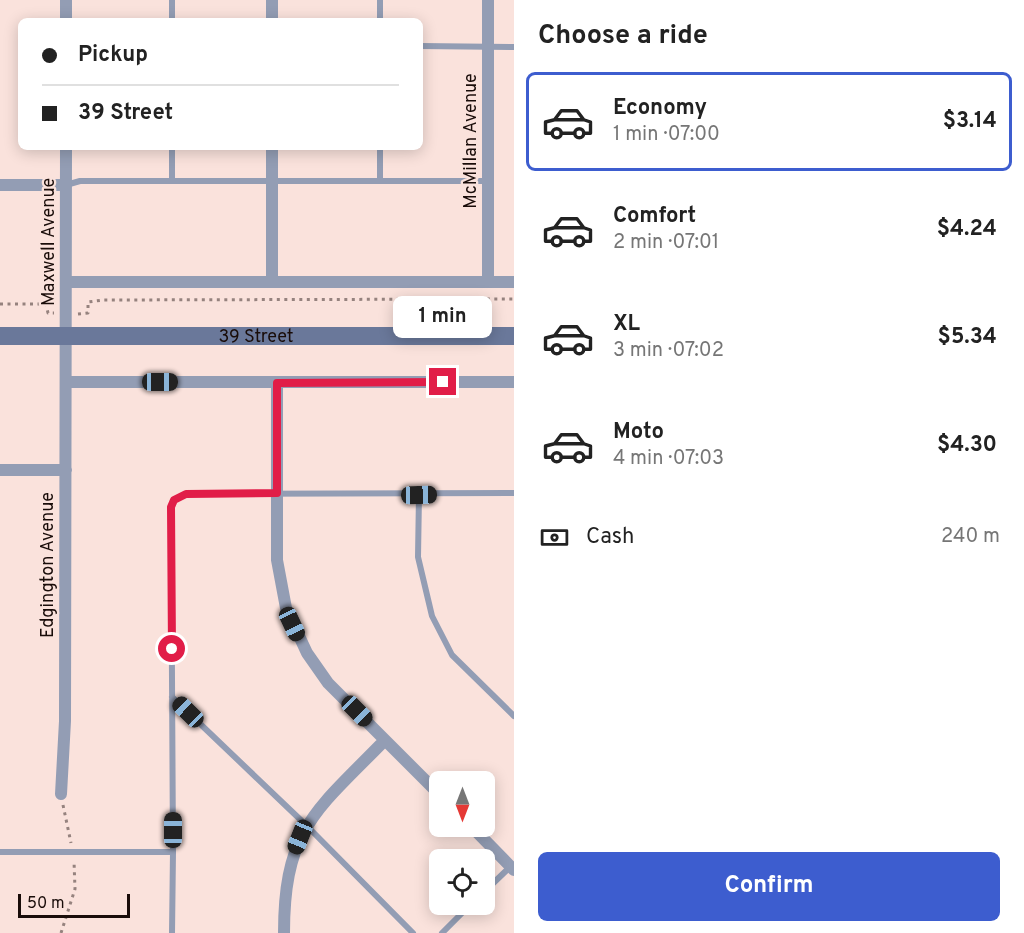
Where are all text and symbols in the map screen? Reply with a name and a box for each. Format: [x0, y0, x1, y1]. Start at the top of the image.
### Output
text: Choose a ride [538, 19, 708, 53]
text: Pickup [78, 42, 148, 69]
street label: McMillan Avenue [460, 73, 483, 209]
icon: car [541, 95, 595, 149]
text: Economy [613, 95, 707, 122]
text: 39 Street [78, 100, 173, 127]
text: $3.14 [943, 108, 997, 135]
text: 1 min · 07:00 [613, 122, 720, 148]
street label: Maxwell Avenue [38, 178, 61, 306]
icon: car [541, 203, 595, 257]
text: Comfort [613, 203, 696, 230]
text: $4.24 [937, 216, 997, 243]
text: 2 min · 07:01 [613, 230, 719, 256]
callout: 1 min [394, 295, 492, 337]
text: 1 min [418, 304, 467, 330]
icon: car [541, 311, 595, 365]
text: XL [613, 311, 640, 338]
text: $5.34 [938, 324, 997, 351]
street label: 39 Street [218, 326, 294, 349]
text: 3 min · 07:02 [613, 338, 724, 364]
route end [429, 368, 456, 395]
car [142, 373, 178, 391]
icon: car [541, 419, 595, 473]
text: Moto [613, 419, 664, 446]
text: $4.30 [937, 432, 997, 459]
text: 4 min · 07:03 [613, 446, 724, 472]
car [401, 486, 437, 504]
street label: Edgington Avenue [37, 492, 60, 638]
icon: cash [538, 521, 571, 554]
text: Cash [586, 524, 635, 551]
text: 240 m [941, 524, 1000, 550]
car [276, 604, 308, 644]
route start [158, 635, 185, 662]
car [338, 692, 376, 730]
car [169, 693, 207, 731]
north arrow [429, 771, 495, 837]
map controls [429, 771, 495, 915]
car [164, 812, 182, 848]
car [285, 817, 315, 857]
button: locate [429, 849, 495, 915]
button: Confirm [538, 852, 1000, 921]
scale bar [18, 891, 130, 918]
text: 50 m [27, 894, 65, 914]

